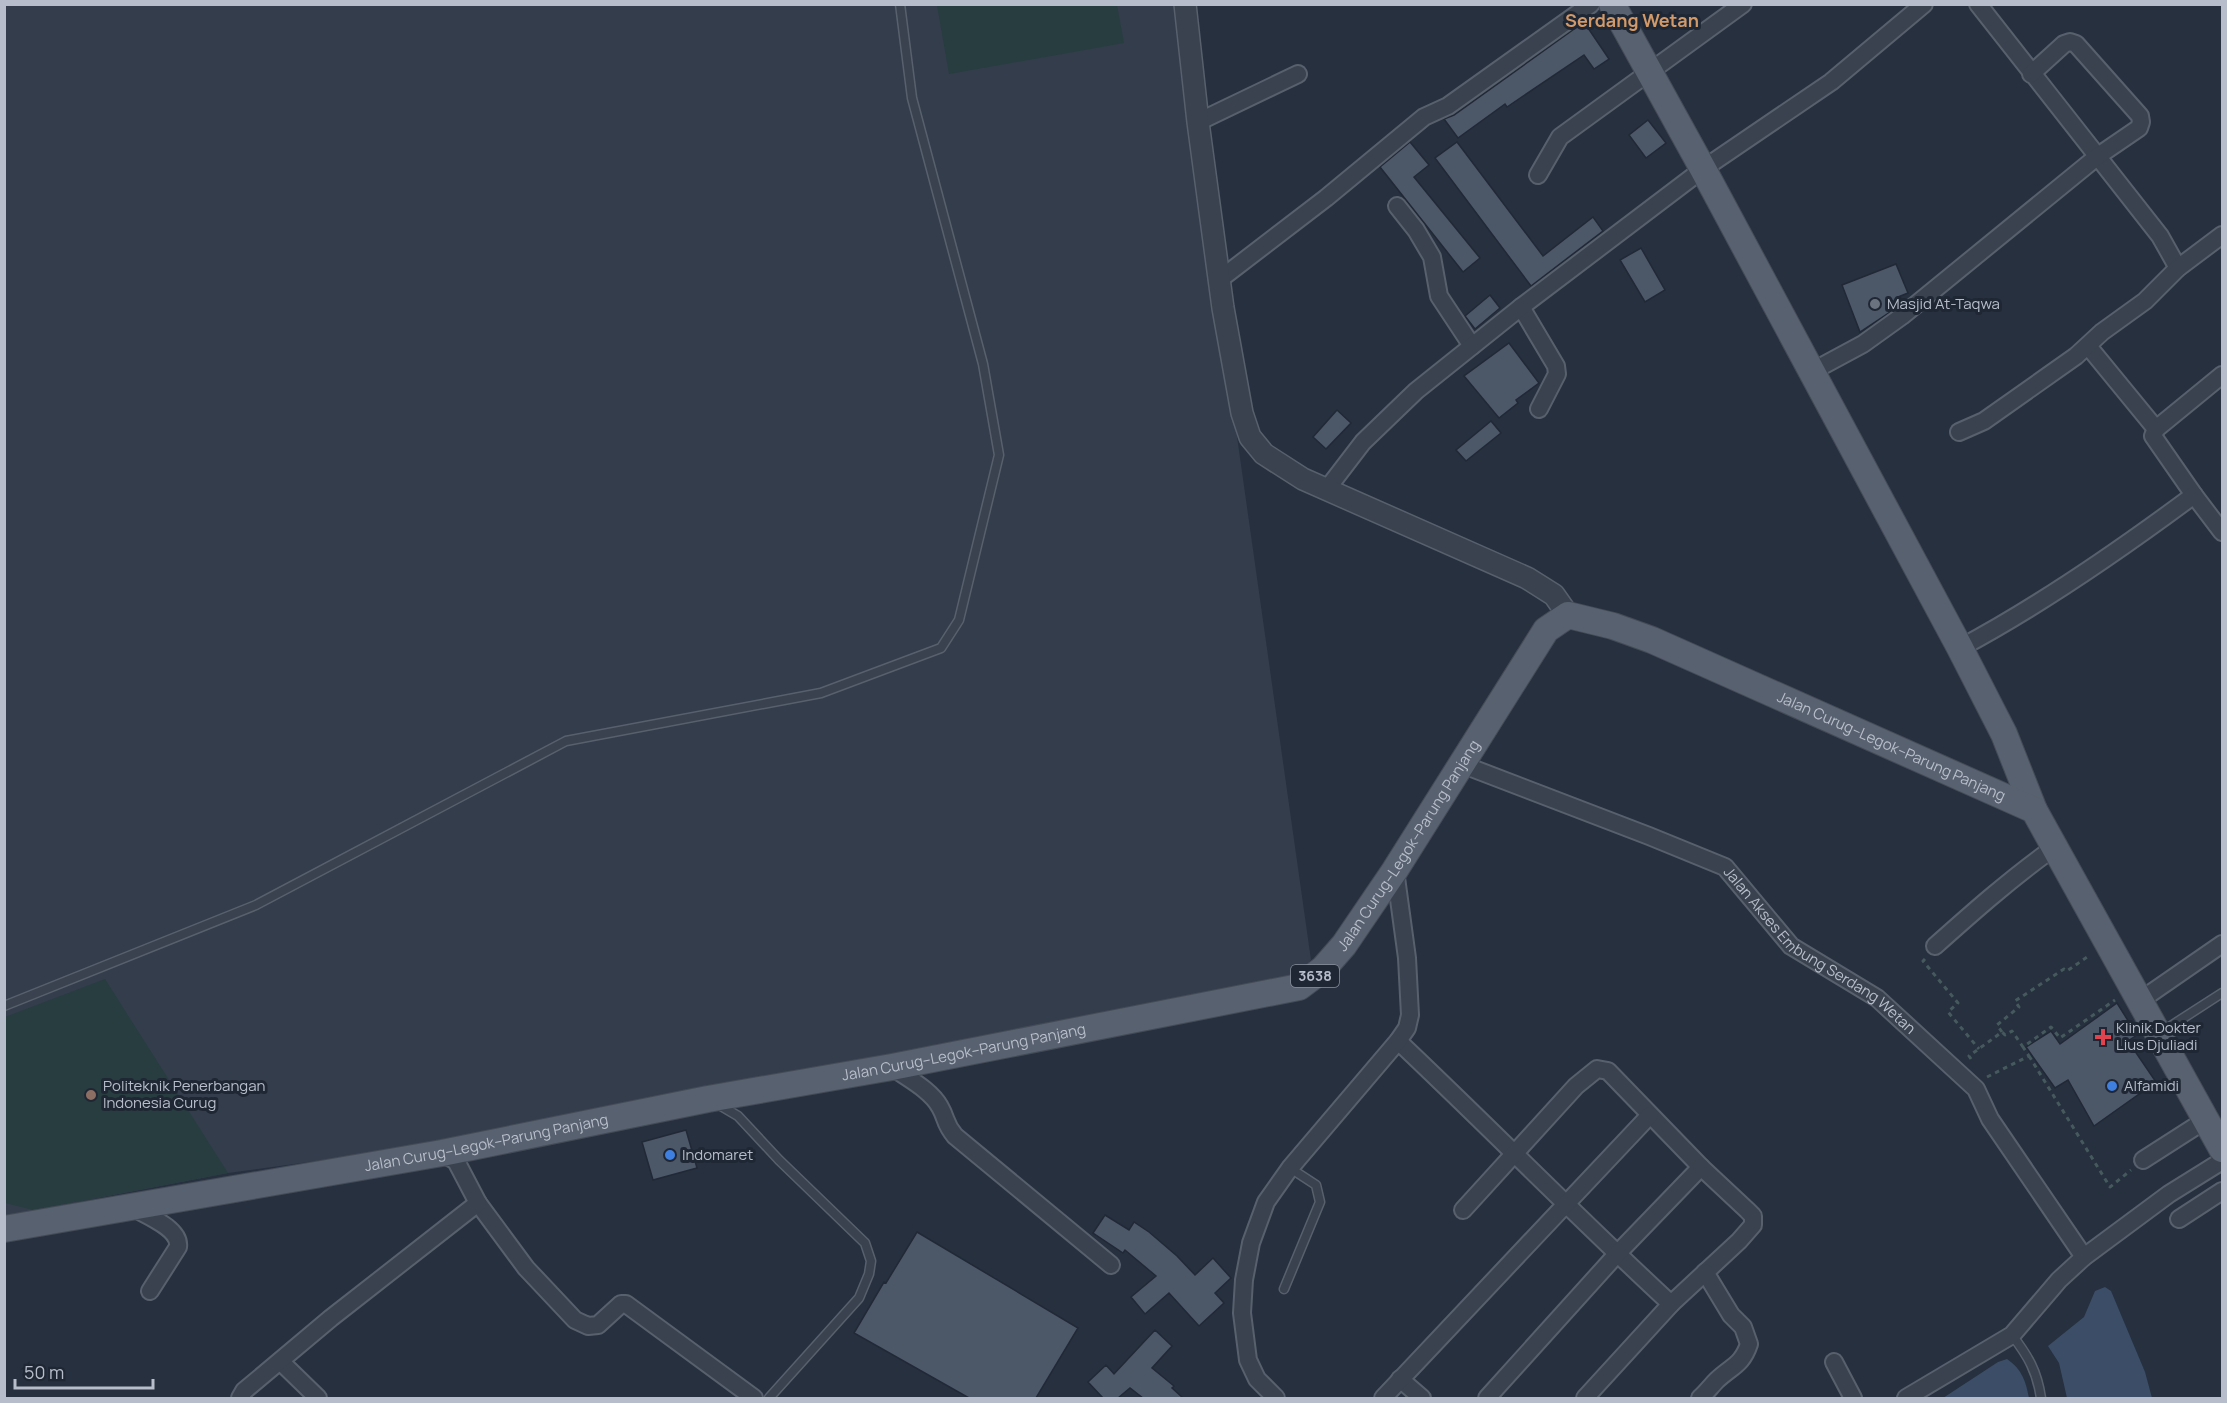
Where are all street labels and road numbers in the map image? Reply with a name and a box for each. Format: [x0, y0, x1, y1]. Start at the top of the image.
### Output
street label: Jalan Curug–Legok–Parung Panjang [1774, 686, 2009, 806]
street label: Jalan Curug–Legok–Parung Panjang [1332, 736, 1484, 956]
street label: Jalan Akses Embung Serdang Wetan [1719, 862, 1921, 1039]
road number: 3638 [1291, 965, 1339, 987]
street label: Jalan Curug–Legok–Parung Panjang [840, 1018, 1087, 1086]
street label: Jalan Curug–Legok–Parung Panjang [363, 1109, 610, 1176]

